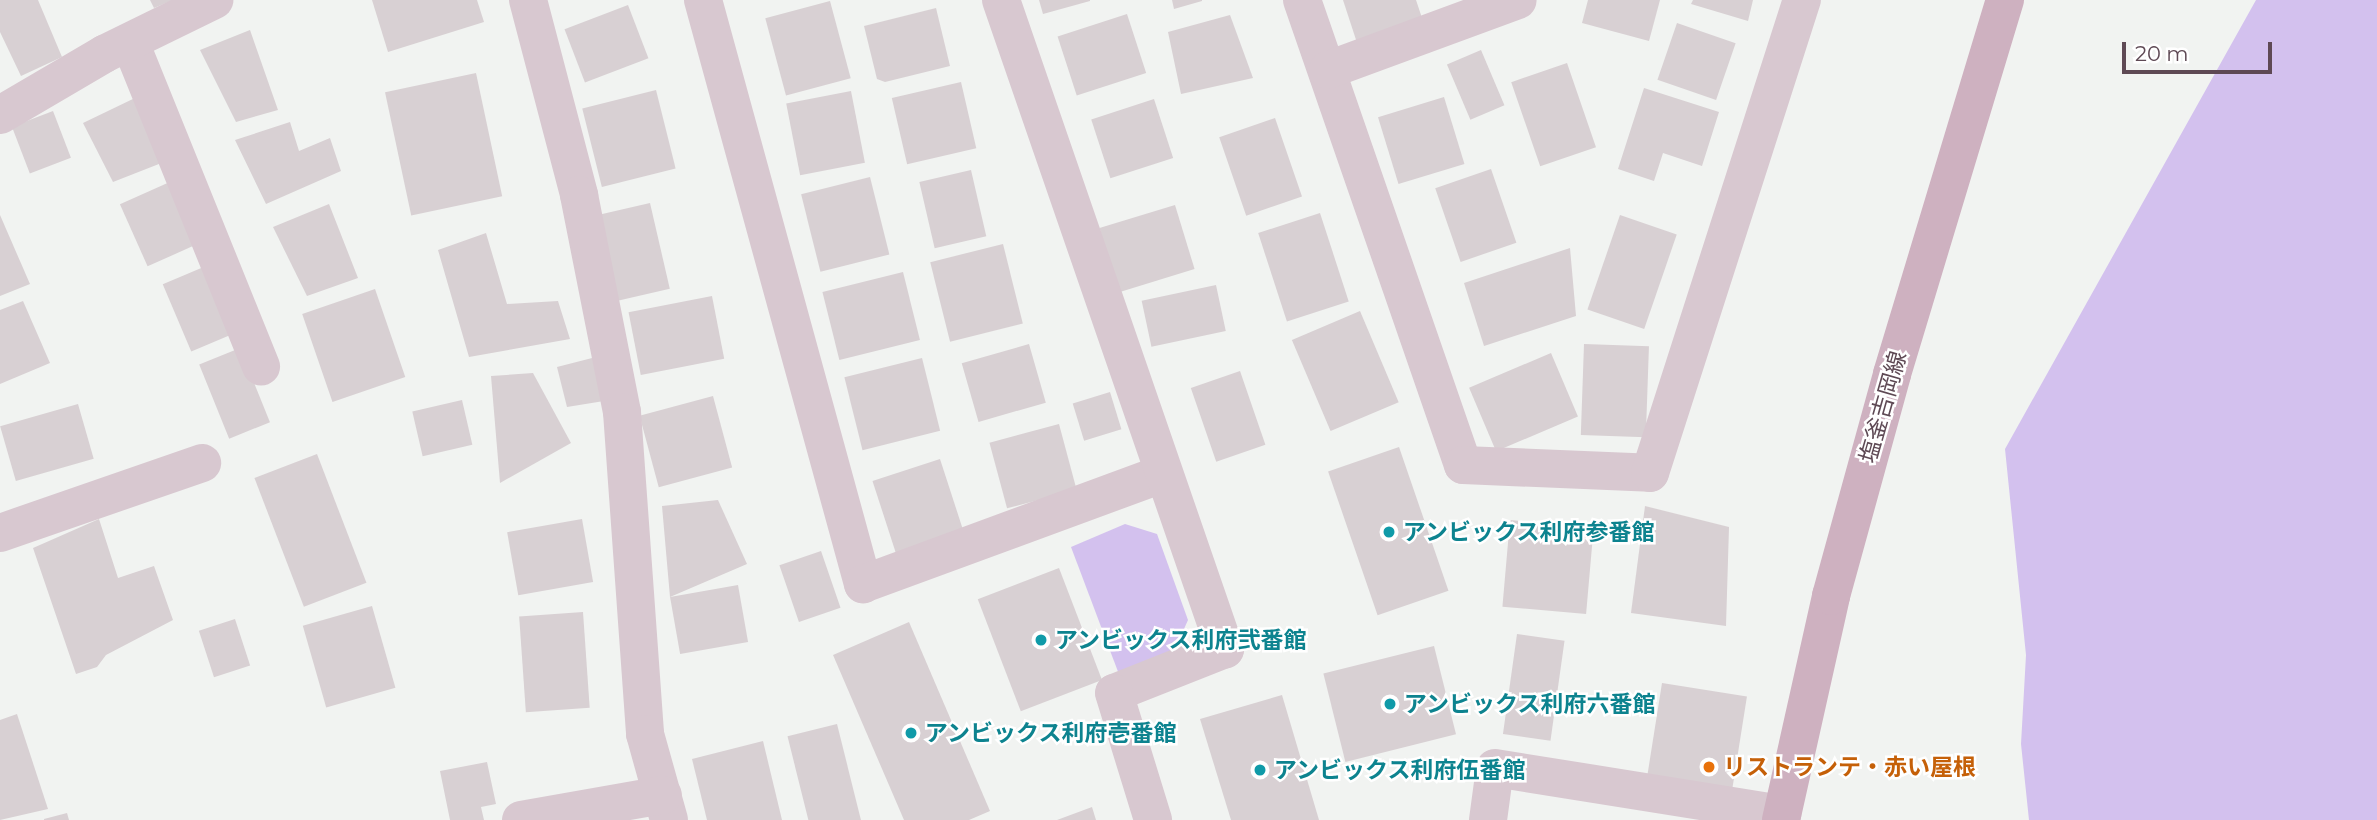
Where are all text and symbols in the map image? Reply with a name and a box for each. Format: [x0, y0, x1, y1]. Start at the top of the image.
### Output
scale bar [2125, 28, 2276, 72]
text: 20 m [2135, 41, 2189, 66]
street label: 塩釜吉岡線 [1854, 348, 1912, 466]
place label: アンビックス利府参番館 [1403, 518, 1656, 546]
marker: アンビックス利府参番館 [1381, 524, 1397, 540]
place label: アンビックス利府弐番館 [1055, 626, 1308, 654]
marker: アンビックス利府弐番館 [1033, 632, 1049, 648]
place label: アンビックス利府六番館 [1404, 690, 1657, 718]
marker: アンビックス利府六番館 [1382, 696, 1398, 712]
place label: アンビックス利府壱番館 [925, 719, 1178, 747]
marker: アンビックス利府壱番館 [903, 725, 919, 741]
place label: リストランテ・赤い屋根 [1723, 753, 1976, 781]
place label: アンビックス利府伍番館 [1274, 756, 1527, 784]
marker: リストランテ・赤い屋根 [1701, 759, 1717, 775]
marker: アンビックス利府伍番館 [1252, 762, 1268, 778]

